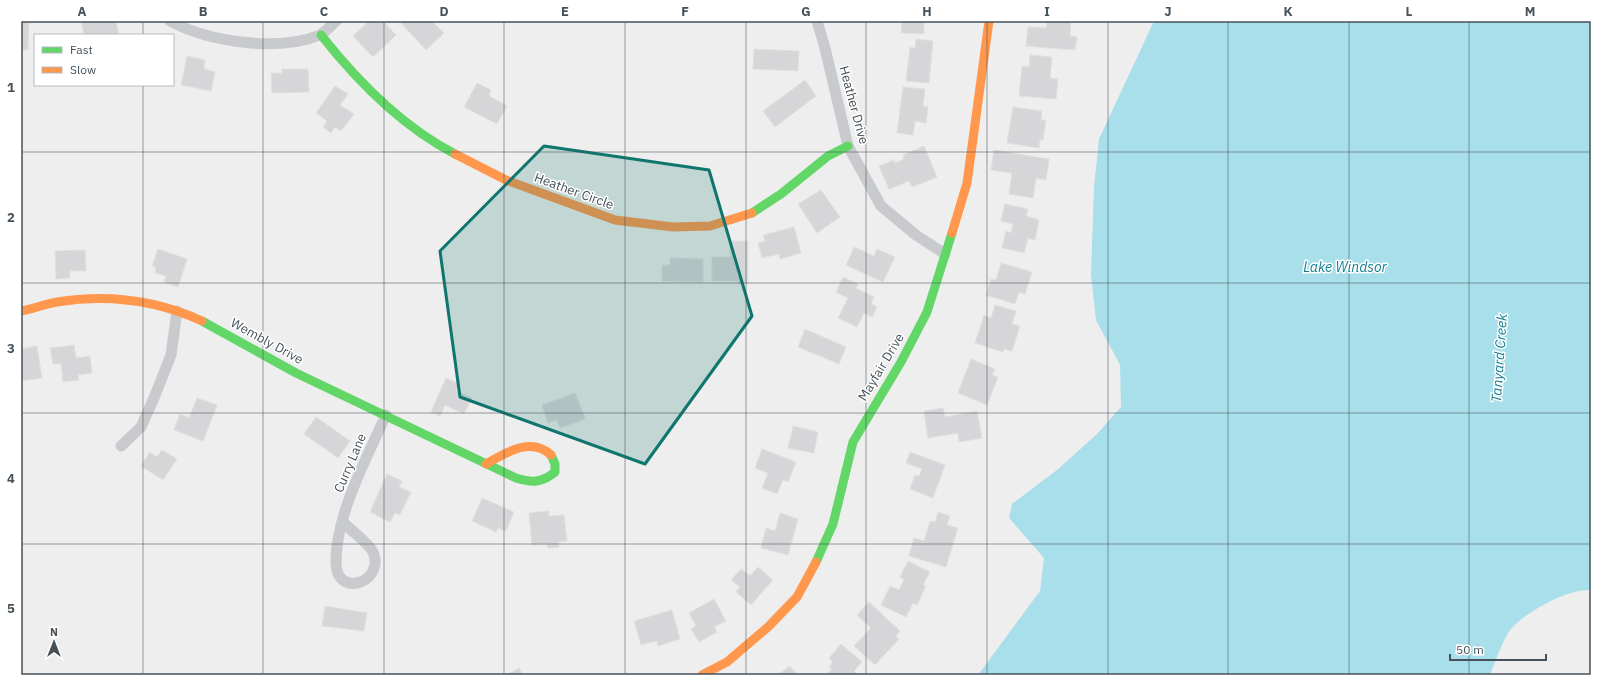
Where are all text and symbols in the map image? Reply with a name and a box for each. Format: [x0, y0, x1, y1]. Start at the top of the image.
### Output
text: A [78, 3, 87, 20]
text: B [199, 3, 208, 20]
text: C [320, 3, 329, 20]
text: D [439, 3, 449, 20]
text: E [561, 3, 569, 20]
text: F [681, 3, 689, 20]
text: G [801, 3, 811, 20]
text: H [922, 3, 932, 20]
text: I [1044, 3, 1050, 20]
text: J [1164, 3, 1172, 20]
text: K [1283, 3, 1293, 20]
text: L [1406, 3, 1413, 20]
text: M [1525, 3, 1535, 20]
legend [34, 34, 174, 86]
text: Fast [70, 42, 93, 57]
text: Slow [70, 62, 96, 77]
street label: Heather Drive [835, 64, 873, 146]
text: 1 [7, 79, 15, 96]
street label: Heather Circle [532, 169, 616, 213]
text: 2 [7, 209, 15, 226]
water label: Lake Windsor [1303, 258, 1388, 276]
water label: Tanyard Creek [1487, 312, 1511, 403]
street label: Wembly Drive [228, 314, 306, 368]
street label: Mayfair Drive [854, 330, 908, 404]
text: 3 [7, 340, 15, 357]
street label: Curry Lane [330, 431, 370, 495]
text: 4 [7, 470, 15, 487]
text: 5 [7, 600, 15, 617]
north arrow [34, 622, 74, 662]
text: N [50, 625, 58, 639]
scale bar [1450, 636, 1546, 662]
text: 50 m [1456, 642, 1484, 657]

